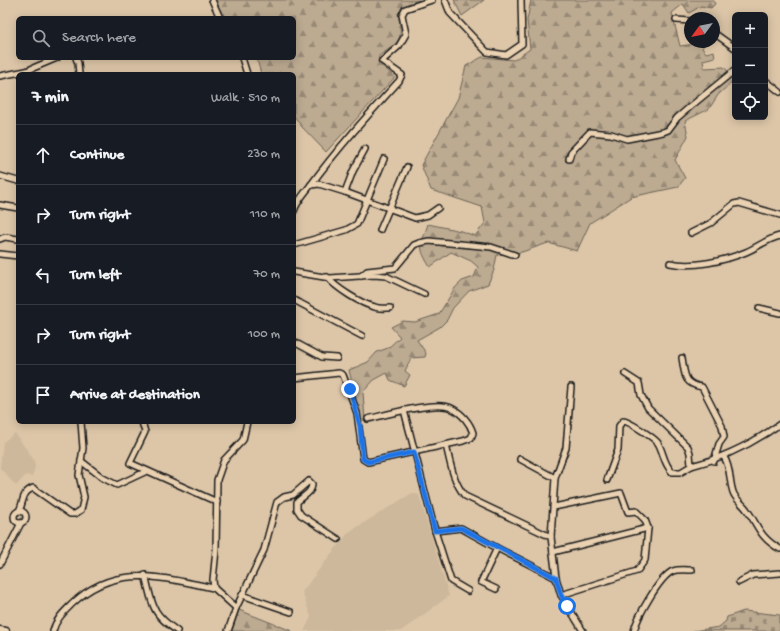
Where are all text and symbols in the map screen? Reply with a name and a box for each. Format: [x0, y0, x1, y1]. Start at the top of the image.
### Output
north arrow [684, 12, 720, 48]
map controls [732, 12, 768, 120]
button: + [732, 12, 768, 48]
search box [16, 16, 296, 60]
icon: search [30, 27, 52, 49]
text: Search here [62, 29, 136, 47]
button: − [732, 48, 768, 84]
button: locate [732, 84, 768, 120]
text: 7 min [32, 88, 69, 108]
text: Walk · 510 m [211, 91, 280, 106]
icon: ahead [32, 144, 54, 166]
text: Continue [70, 146, 124, 164]
text: 230 m [247, 147, 280, 162]
icon: right [32, 204, 54, 226]
text: Turn right [70, 206, 130, 224]
text: 110 m [250, 207, 280, 222]
icon: left [32, 264, 54, 286]
text: Turn left [70, 266, 121, 284]
text: 70 m [254, 267, 280, 282]
icon: right [32, 324, 54, 346]
text: Turn right [70, 326, 130, 344]
text: 100 m [248, 327, 280, 342]
route end [341, 380, 359, 398]
icon: arrive [32, 384, 54, 406]
text: Arrive at destination [70, 386, 200, 404]
route start [558, 597, 576, 615]

